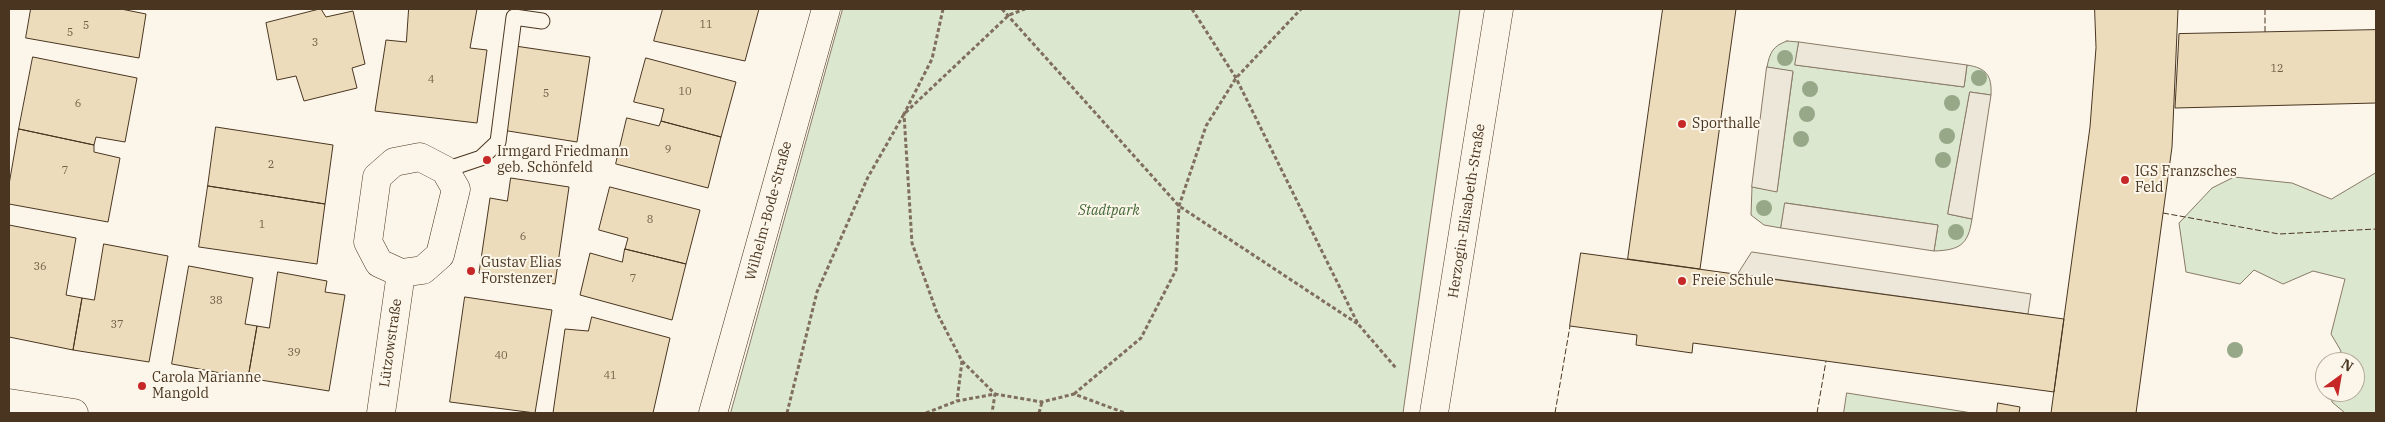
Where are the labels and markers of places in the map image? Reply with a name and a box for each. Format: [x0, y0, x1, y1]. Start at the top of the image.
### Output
place label: Sporthalle [1692, 116, 1760, 132]
marker: Sporthalle [1676, 118, 1688, 130]
place label: Irmgard Friedmann geb. Schönfeld [497, 144, 629, 176]
marker: Irmgard Friedmann geb. Schönfeld [481, 154, 493, 166]
place label: IGS Franzsches Feld [2135, 164, 2237, 196]
marker: IGS Franzsches Feld [2119, 174, 2131, 186]
place label: Gustav Elias Forstenzer [481, 255, 562, 288]
marker: Gustav Elias Forstenzer [465, 265, 477, 277]
place label: Freie Schule [1692, 273, 1774, 289]
marker: Freie Schule [1676, 275, 1688, 287]
place label: Carola Marianne Mangold [152, 370, 261, 402]
marker: Carola Marianne Mangold [136, 380, 148, 392]

